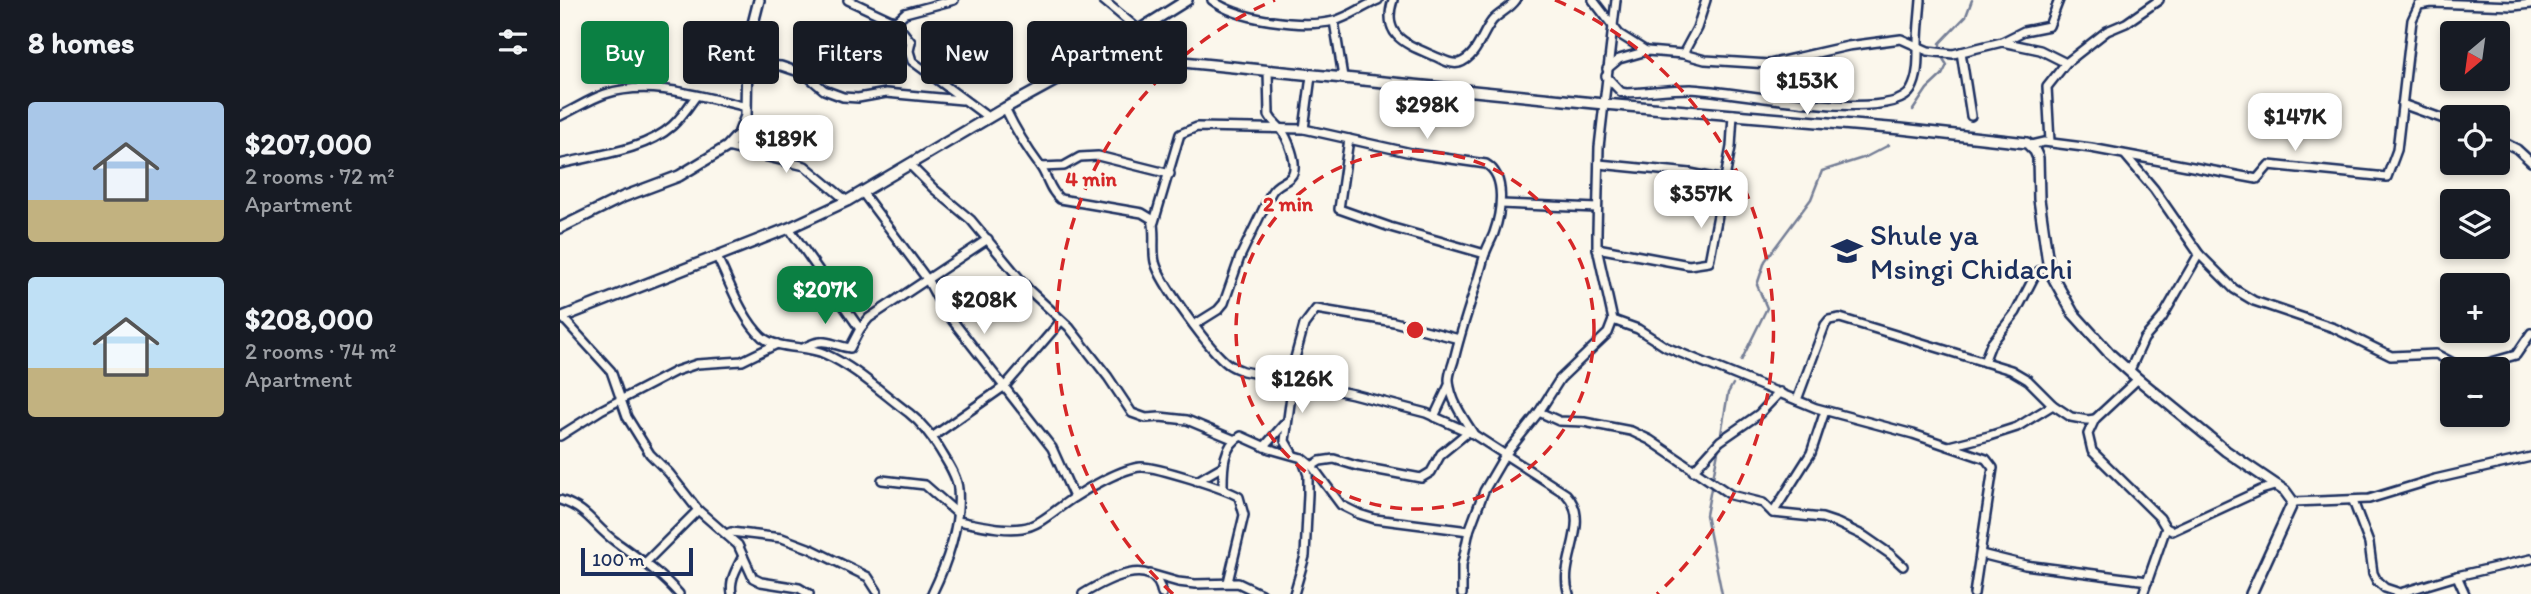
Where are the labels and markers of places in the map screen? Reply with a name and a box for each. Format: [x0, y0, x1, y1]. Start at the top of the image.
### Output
pin: $153K [1758, 58, 1856, 117]
pin: $298K [1378, 82, 1476, 141]
pin: $147K [2246, 94, 2344, 153]
pin: $189K [737, 116, 835, 175]
pin: $357K [1652, 170, 1750, 230]
place label: Shule ya Msingi Chidachi [1870, 216, 2073, 287]
school or university icon: Shule ya Msingi Chidachi [1830, 234, 1864, 268]
pin: $207K [776, 266, 874, 326]
pin: $208K [935, 276, 1033, 336]
centre of rings [1403, 318, 1427, 342]
pin: $126K [1253, 356, 1351, 415]

